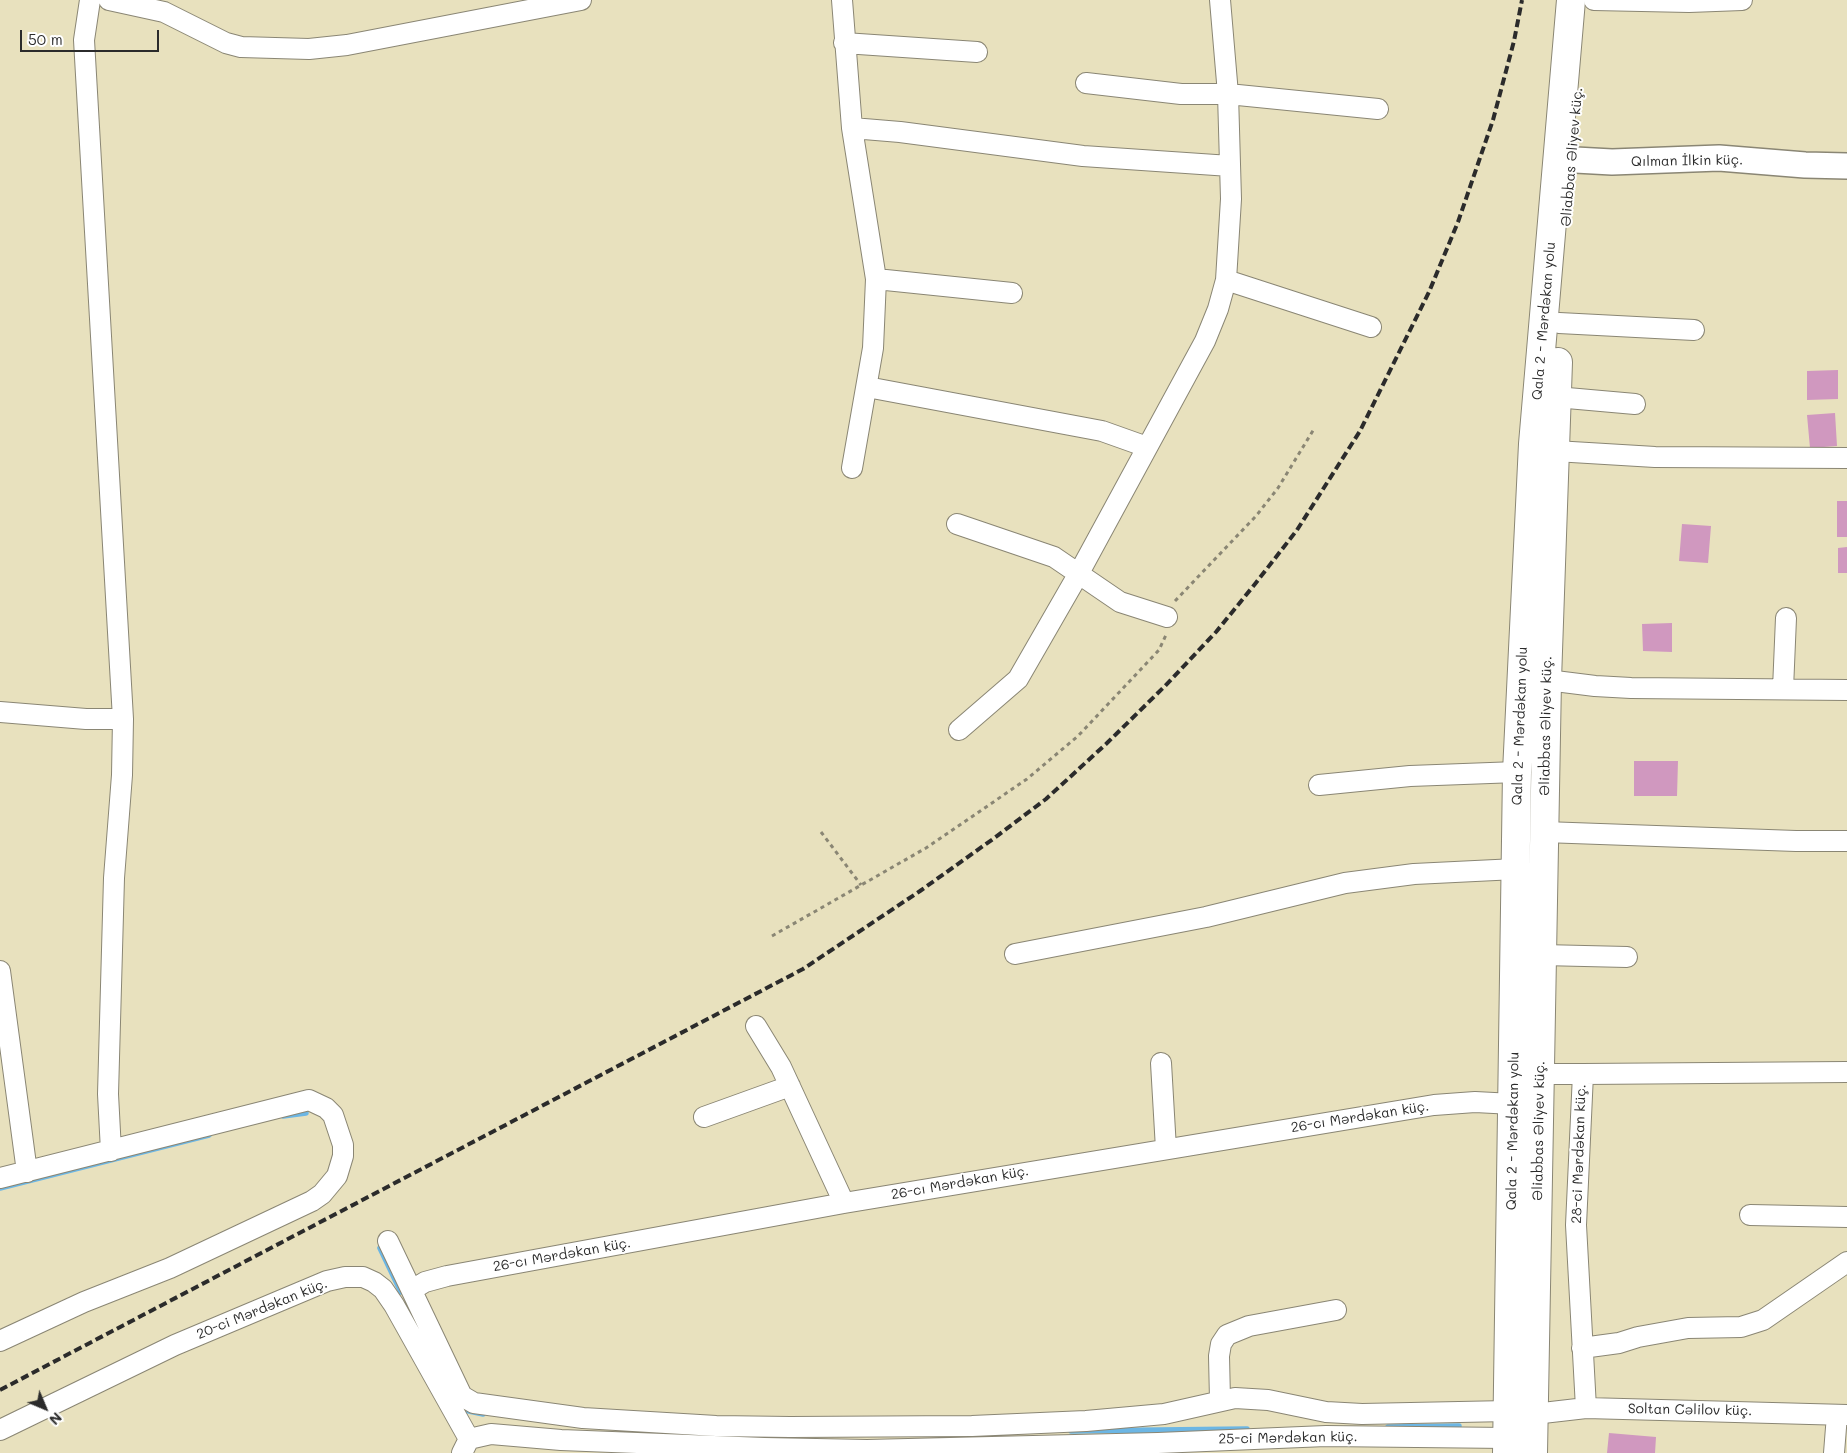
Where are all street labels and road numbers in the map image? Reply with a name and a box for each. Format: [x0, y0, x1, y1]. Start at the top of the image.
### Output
street label: Əliabbas Əliyev küç. [1558, 87, 1586, 227]
street label: Qılman İlkin küç. [1631, 152, 1743, 170]
street label: Qala 2 - Mərdəkan yolu [1529, 241, 1559, 401]
street label: Qala 2 - Mərdəkan yolu [1509, 646, 1531, 806]
street label: Əliabbas Əliyev küç. [1536, 656, 1556, 796]
street label: Qala 2 - Mərdəkan yolu [1503, 1052, 1523, 1210]
street label: Əliabbas Əliyev küç. [1529, 1061, 1549, 1201]
street label: 28-ci Mərdəkan küç. [1568, 1084, 1590, 1224]
street label: 26-cı Mərdəkan küç. [1290, 1098, 1430, 1136]
street label: 26-cı Mərdəkan küç. [890, 1163, 1030, 1203]
street label: 26-cı Mərdəkan küç. [492, 1235, 632, 1275]
street label: 20-ci Mərdəkan küç. [194, 1275, 330, 1343]
street label: Soltan Cəlilov küç. [1628, 1401, 1752, 1419]
street label: 25-ci Mərdəkan küç. [1218, 1428, 1358, 1448]

